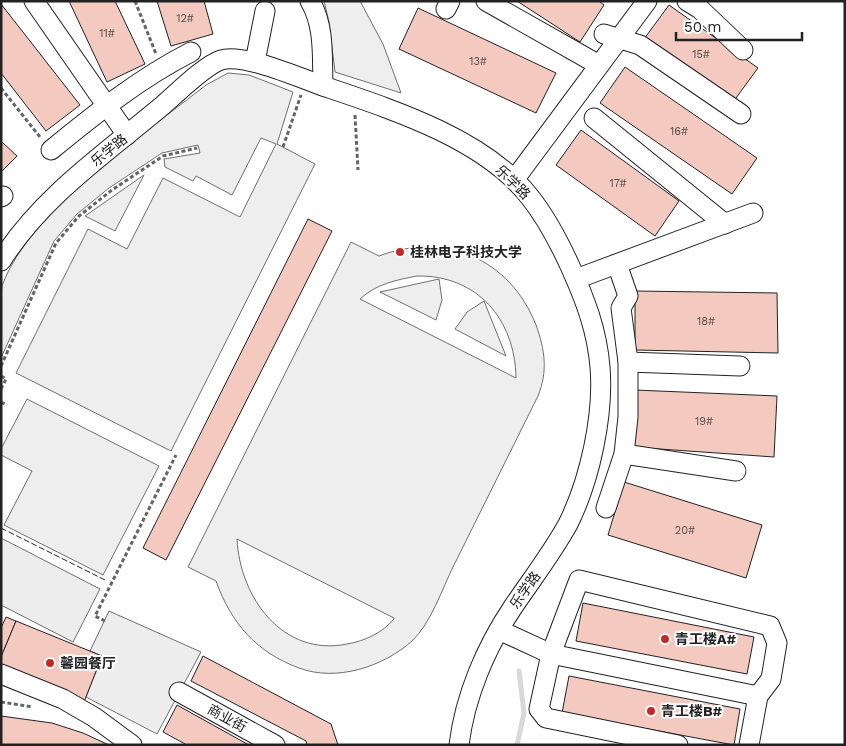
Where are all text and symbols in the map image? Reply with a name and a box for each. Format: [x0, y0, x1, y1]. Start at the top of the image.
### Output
scale bar [676, 10, 802, 42]
house number: 12# [176, 12, 194, 25]
text: 50 m [684, 18, 721, 36]
house number: 11# [99, 27, 115, 40]
house number: 15# [692, 48, 710, 61]
house number: 13# [469, 55, 487, 68]
house number: 16# [670, 125, 688, 138]
street label: 乐学路 [88, 131, 130, 169]
street label: 乐学路 [492, 162, 534, 202]
house number: 17# [609, 177, 627, 190]
place label: 桂林电子科技大学 [410, 244, 522, 260]
marker: 桂林电子科技大学 [394, 246, 406, 258]
house number: 18# [697, 315, 715, 328]
house number: 19# [695, 415, 713, 428]
house number: 20# [675, 524, 695, 537]
street label: 乐学路 [506, 568, 544, 612]
place label: 青工楼A# [675, 631, 736, 647]
marker: 青工楼A# [659, 633, 671, 645]
place label: 馨园餐厅 [60, 655, 116, 671]
marker: 馨园餐厅 [44, 657, 56, 669]
street label: 商业街 [205, 701, 249, 735]
place label: 青工楼B# [661, 703, 723, 719]
marker: 青工楼B# [645, 705, 657, 717]

